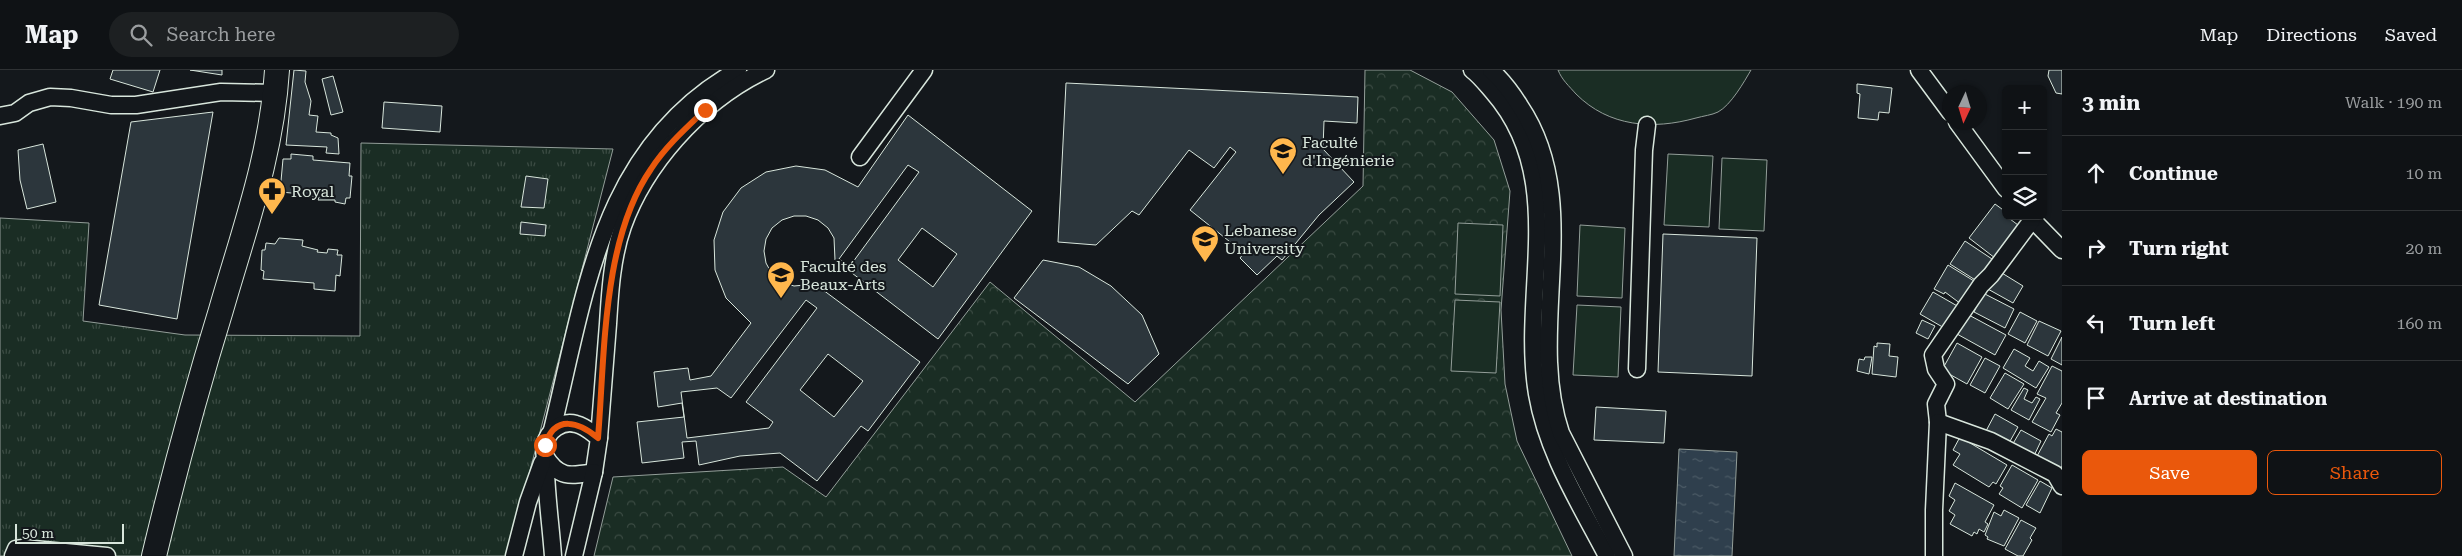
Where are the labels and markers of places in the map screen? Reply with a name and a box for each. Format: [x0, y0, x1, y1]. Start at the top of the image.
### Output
place label: Faculté d'Ingénierie [1302, 133, 1395, 170]
school or university icon: Faculté d'Ingénierie [1268, 136, 1298, 175]
pharmacy icon: Royal [257, 176, 287, 215]
place label: Royal [291, 182, 334, 201]
place label: Lebanese University [1224, 221, 1305, 258]
school or university icon: Lebanese University [1190, 224, 1220, 263]
place label: Faculté des Beaux-Arts [800, 257, 887, 294]
school or university icon: Faculté des Beaux-Arts [766, 260, 796, 299]

